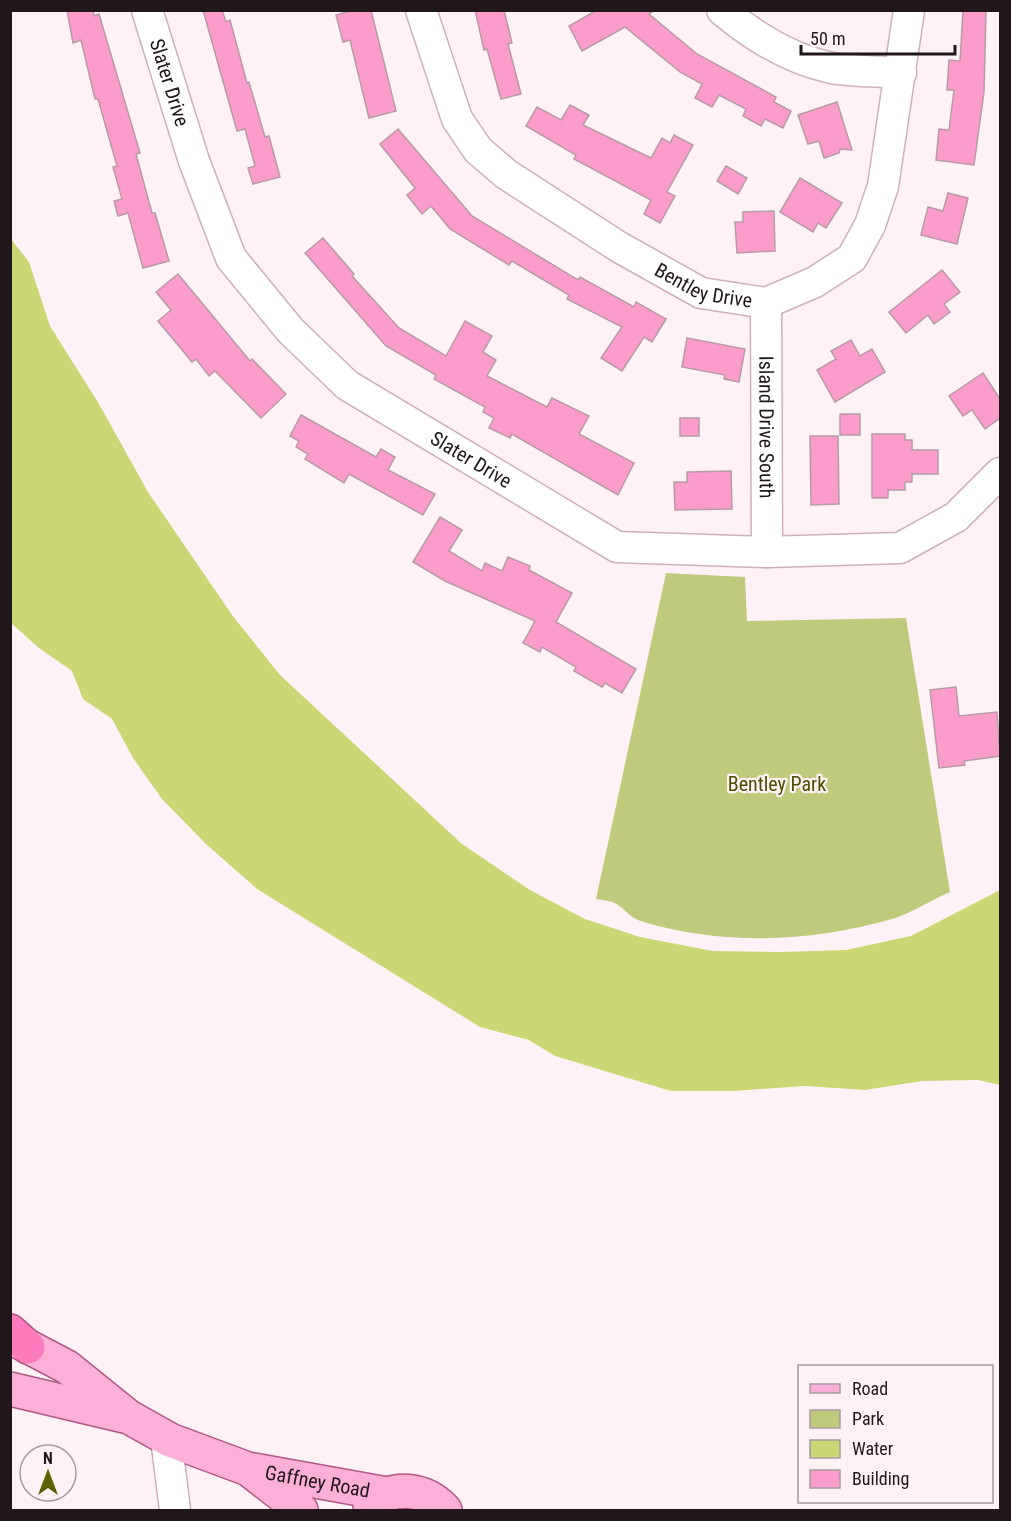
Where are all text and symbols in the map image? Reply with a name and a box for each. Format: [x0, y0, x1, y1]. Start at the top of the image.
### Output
scale bar [801, 18, 956, 56]
text: 50 m [810, 28, 845, 49]
street label: Slater Drive [145, 36, 194, 129]
street label: Bentley Drive [651, 258, 754, 313]
street label: Island Drive South [754, 356, 779, 498]
street label: Slater Drive [426, 426, 516, 493]
park label: Bentley Park [728, 772, 826, 796]
legend [798, 1365, 993, 1503]
text: Road [852, 1378, 888, 1399]
text: Park [852, 1408, 884, 1429]
text: Water [852, 1438, 894, 1459]
north arrow [18, 1443, 78, 1503]
text: N [43, 1449, 53, 1468]
street label: Gaffney Road [263, 1460, 372, 1503]
text: Building [852, 1468, 909, 1489]

